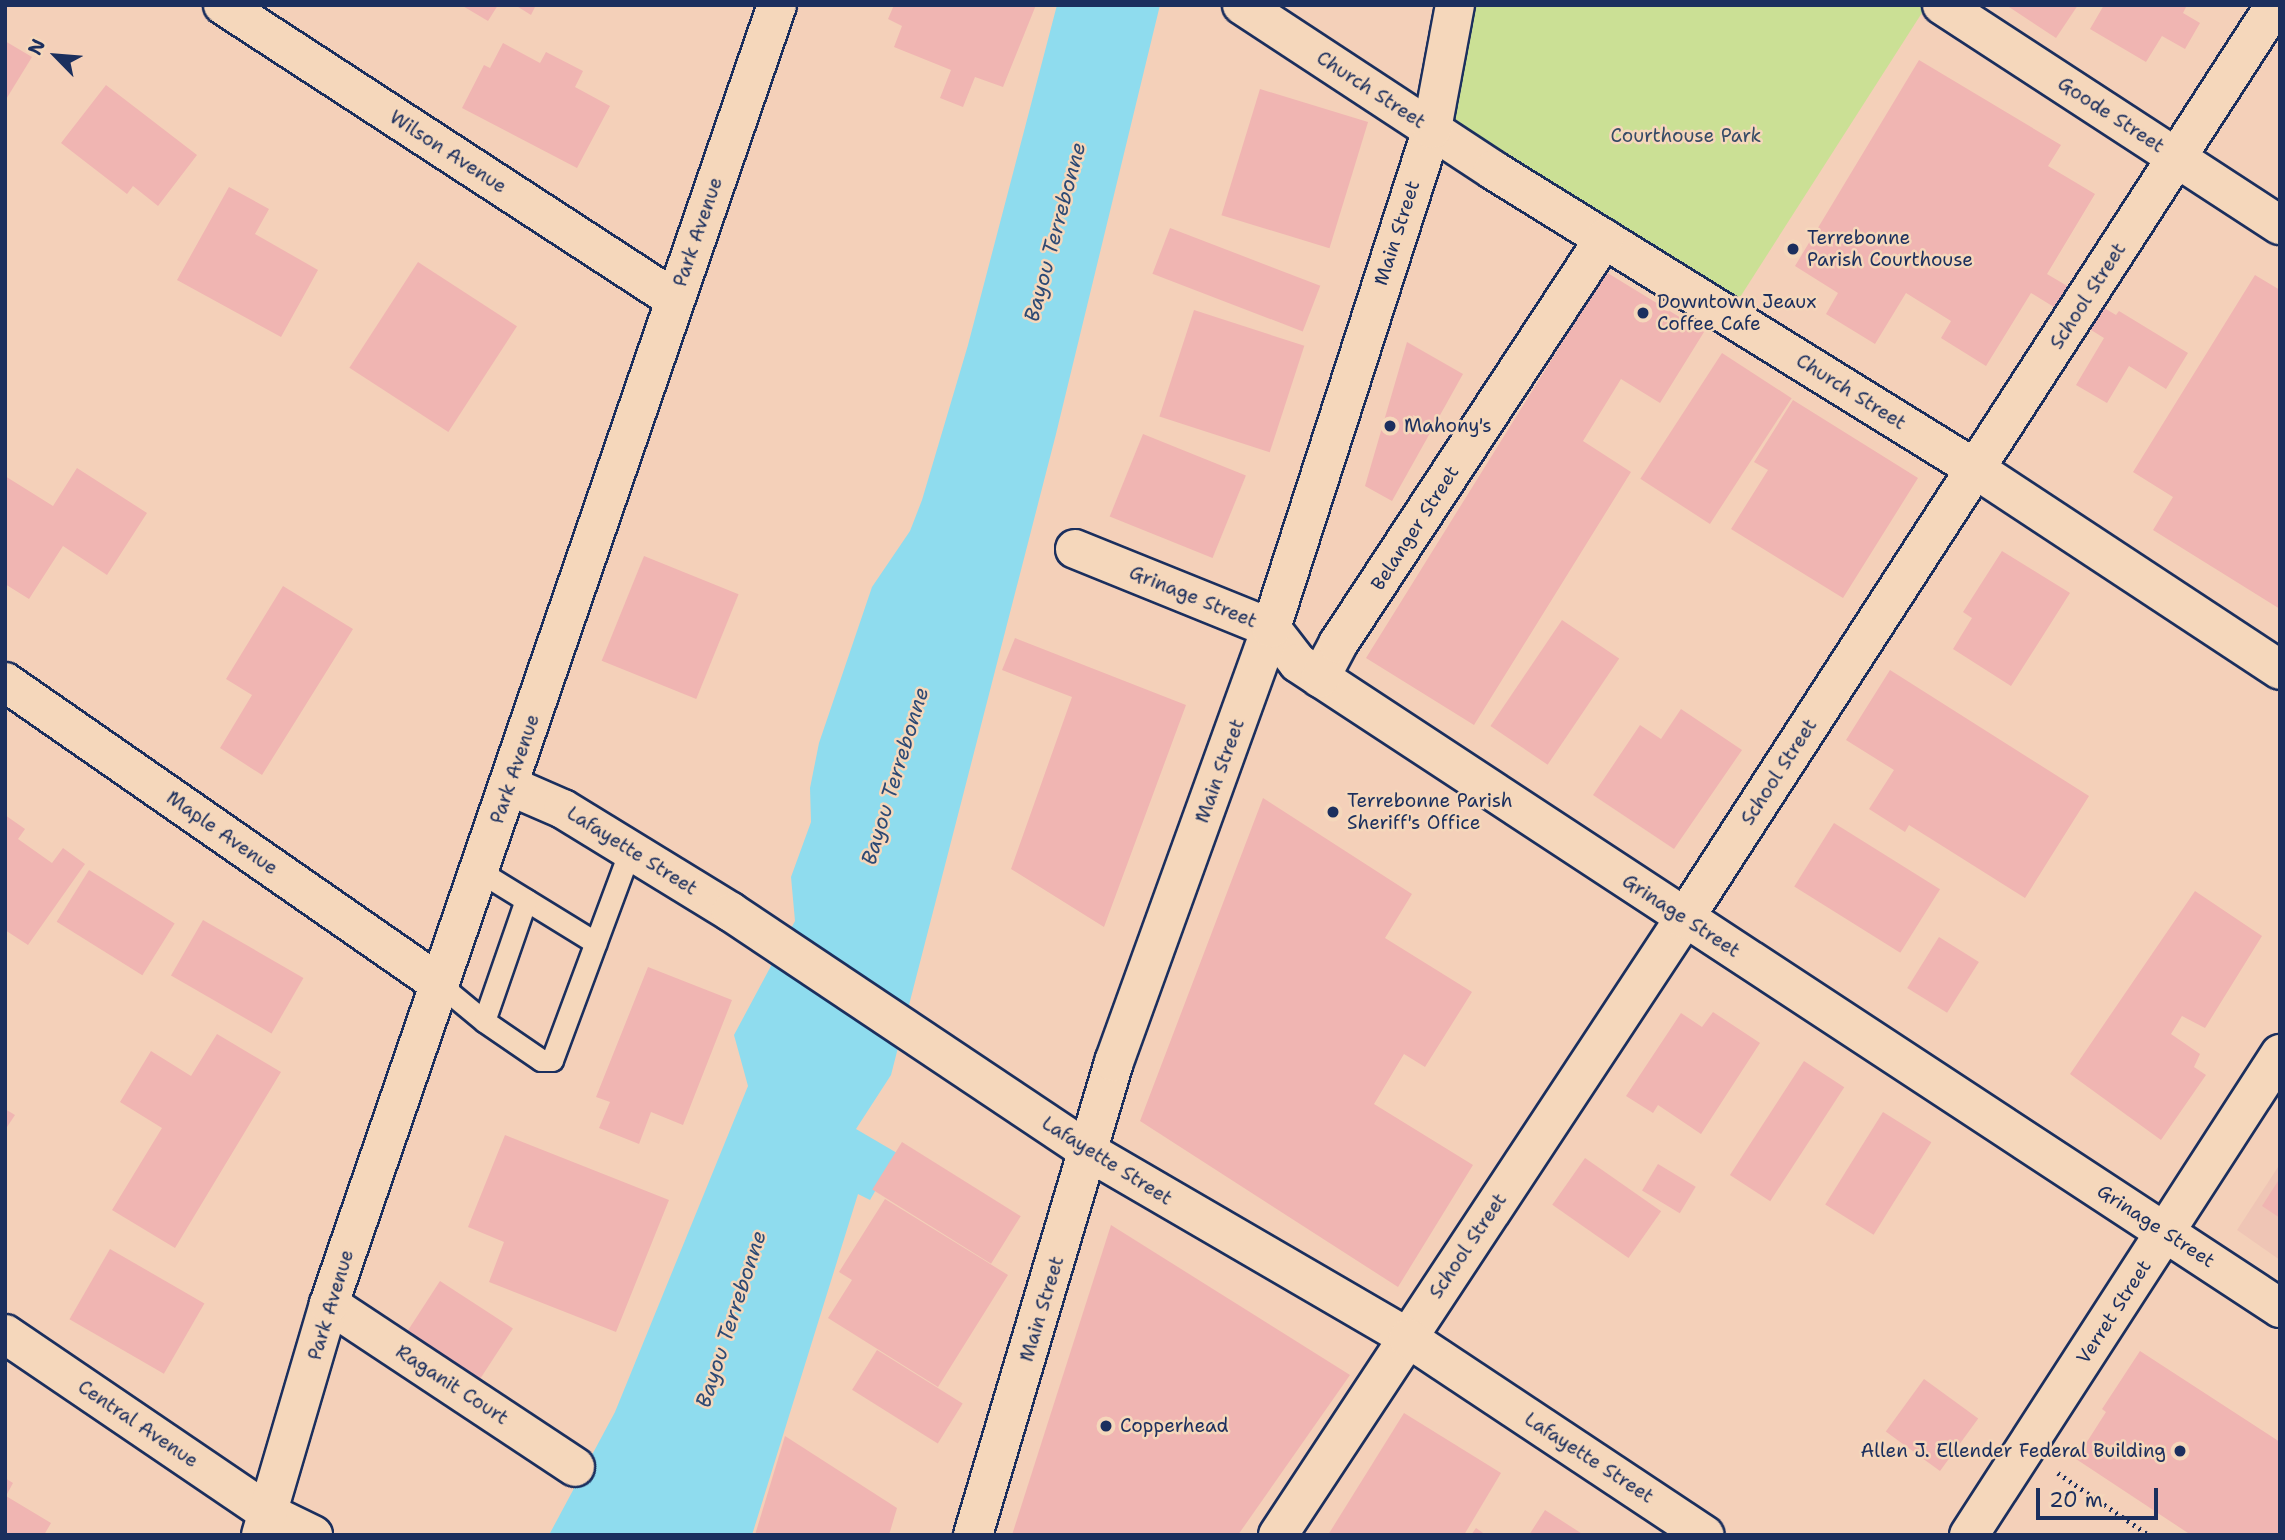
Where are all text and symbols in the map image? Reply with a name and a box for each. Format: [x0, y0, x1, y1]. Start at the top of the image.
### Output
north arrow [21, 21, 91, 91]
text: N [22, 35, 51, 59]
street label: Church Street [1312, 46, 1430, 134]
street label: Goode Street [2053, 72, 2169, 158]
street label: Wilson Avenue [385, 106, 511, 198]
park label: Courthouse Park [1611, 125, 1761, 147]
water label: Bayou Terrebonne [1019, 140, 1091, 324]
street label: Park Avenue [669, 174, 727, 290]
street label: Main Street [1369, 178, 1425, 288]
place label: Terrebonne Parish Courthouse [1807, 227, 1973, 271]
street label: School Street [2045, 239, 2131, 353]
marker: Terrebonne Parish Courthouse [1785, 241, 1801, 257]
place label: Downtown Jeaux Coffee Cafe [1657, 291, 1816, 335]
marker: Downtown Jeaux Coffee Cafe [1635, 305, 1651, 321]
street label: Church Street [1792, 349, 1910, 435]
place label: Mahony's [1404, 415, 1492, 437]
marker: Mahony's [1382, 418, 1398, 434]
street label: Belanger Street [1366, 461, 1464, 595]
street label: Grinage Street [1126, 561, 1260, 633]
water label: Bayou Terrebonne [856, 684, 934, 868]
street label: Park Avenue [486, 711, 544, 827]
street label: School Street [1736, 715, 1822, 829]
street label: Main Street [1191, 716, 1249, 826]
street label: Maple Avenue [162, 786, 282, 880]
place label: Terrebonne Parish Sheriff's Office [1347, 790, 1513, 834]
street label: Lafayette Street [563, 802, 701, 900]
marker: Terrebonne Parish Sheriff's Office [1325, 804, 1341, 820]
street label: Grinage Street [1618, 870, 1744, 962]
street label: Lafayette Street [1038, 1112, 1176, 1210]
street label: Grinage Street [2093, 1180, 2219, 1272]
street label: School Street [1424, 1189, 1512, 1303]
water label: Bayou Terrebonne [691, 1227, 771, 1411]
street label: Park Avenue [303, 1247, 359, 1363]
street label: Main Street [1015, 1254, 1069, 1364]
street label: Verret Street [2072, 1256, 2156, 1368]
street label: Raganit Court [392, 1340, 512, 1430]
street label: Central Avenue [74, 1375, 202, 1473]
street label: Lafayette Street [1520, 1408, 1658, 1508]
place label: Copperhead [1120, 1415, 1229, 1437]
marker: Copperhead [1098, 1418, 1114, 1434]
place label: Allen J. Ellender Federal Building [1861, 1440, 2166, 1462]
marker: Allen J. Ellender Federal Building [2172, 1443, 2188, 1459]
scale bar [2040, 1474, 2162, 1518]
text: 20 m [2049, 1486, 2103, 1514]

